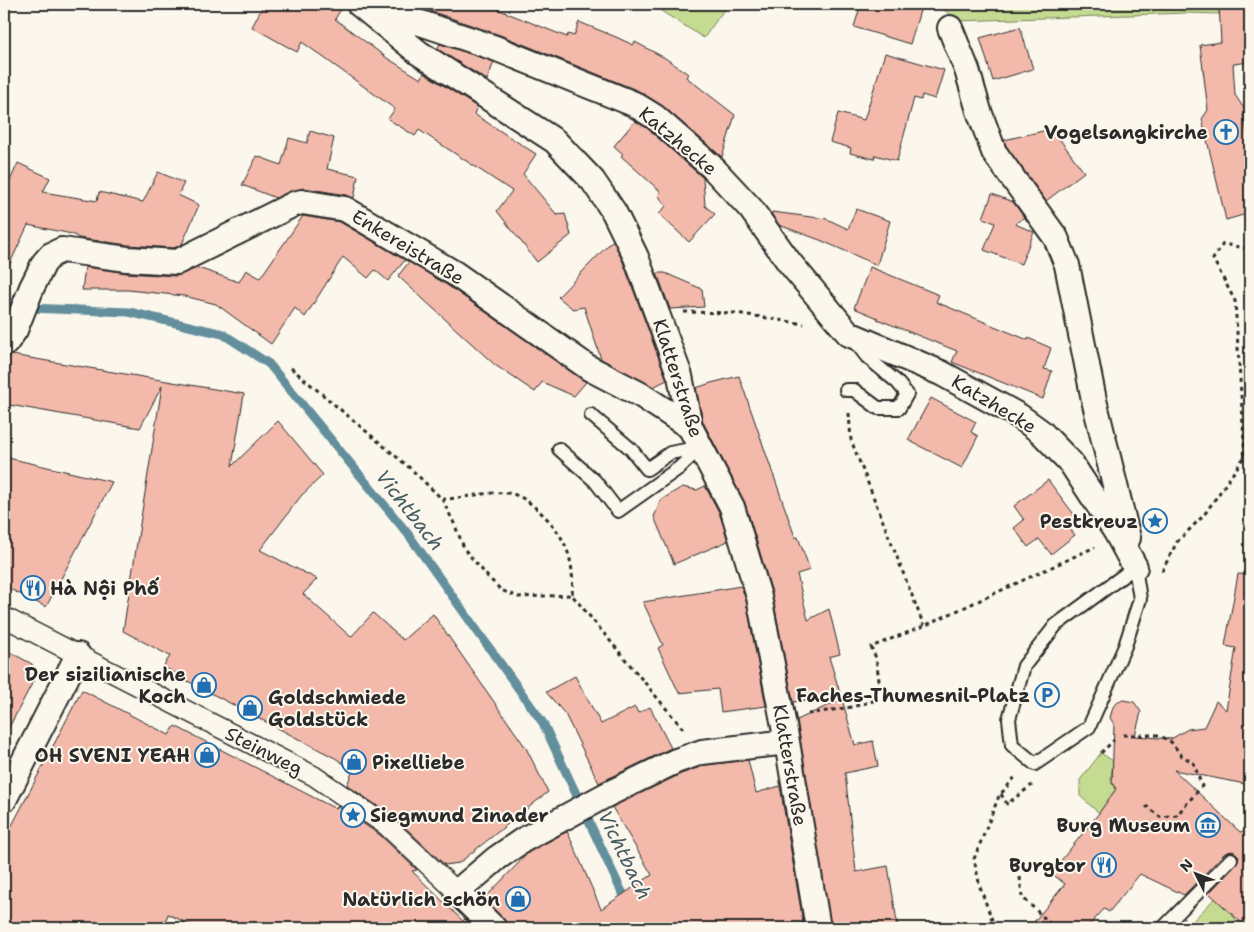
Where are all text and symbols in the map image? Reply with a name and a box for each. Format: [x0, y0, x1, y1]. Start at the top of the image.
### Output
street label: Katzhecke [634, 101, 722, 181]
church icon: Vogelsangkirche [1213, 119, 1239, 145]
place label: Vogelsangkirche [1044, 120, 1208, 145]
street label: Enkereistraße [347, 204, 469, 290]
street label: Klatterstraße [647, 316, 709, 440]
street label: Katzhecke [947, 369, 1041, 439]
water label: Vichtbach [370, 464, 450, 556]
place icon: Pestkreuz [1142, 508, 1168, 534]
place label: Pestkreuz [1040, 509, 1138, 534]
restaurant icon: Hà Nội Phố [20, 575, 46, 601]
place label: Hà Nội Phố [50, 576, 160, 601]
place label: Der sizilianische Koch [25, 662, 186, 709]
shop icon: Der sizilianische Koch [191, 672, 217, 698]
parking icon: Faches-Thumesnil-Platz [1034, 682, 1060, 708]
place label: Faches-Thumesnil-Platz [796, 683, 1030, 708]
place label: Goldschmiede Goldstück [268, 685, 406, 732]
shop icon: Goldschmiede Goldstück [237, 695, 263, 721]
street label: Klatterstraße [767, 702, 813, 828]
street label: Steinweg [221, 721, 307, 781]
shop icon: OH SVENI YEAH [194, 742, 220, 768]
place label: OH SVENI YEAH [35, 743, 190, 768]
shop icon: Pixelliebe [341, 749, 367, 775]
place label: Pixelliebe [372, 750, 465, 775]
place icon: Siegmund Zinader [340, 802, 366, 828]
place label: Siegmund Zinader [370, 803, 549, 828]
water label: Vichtbach [592, 806, 658, 904]
museum icon: Burg Museum [1195, 812, 1221, 838]
place label: Burg Museum [1056, 813, 1190, 838]
north arrow [1172, 850, 1222, 900]
restaurant icon: Burgtor [1091, 852, 1117, 878]
place label: Burgtor [1009, 853, 1086, 878]
text: N [1176, 855, 1197, 875]
shop icon: Natürlich schön [505, 886, 531, 912]
place label: Natürlich schön [342, 887, 500, 912]

